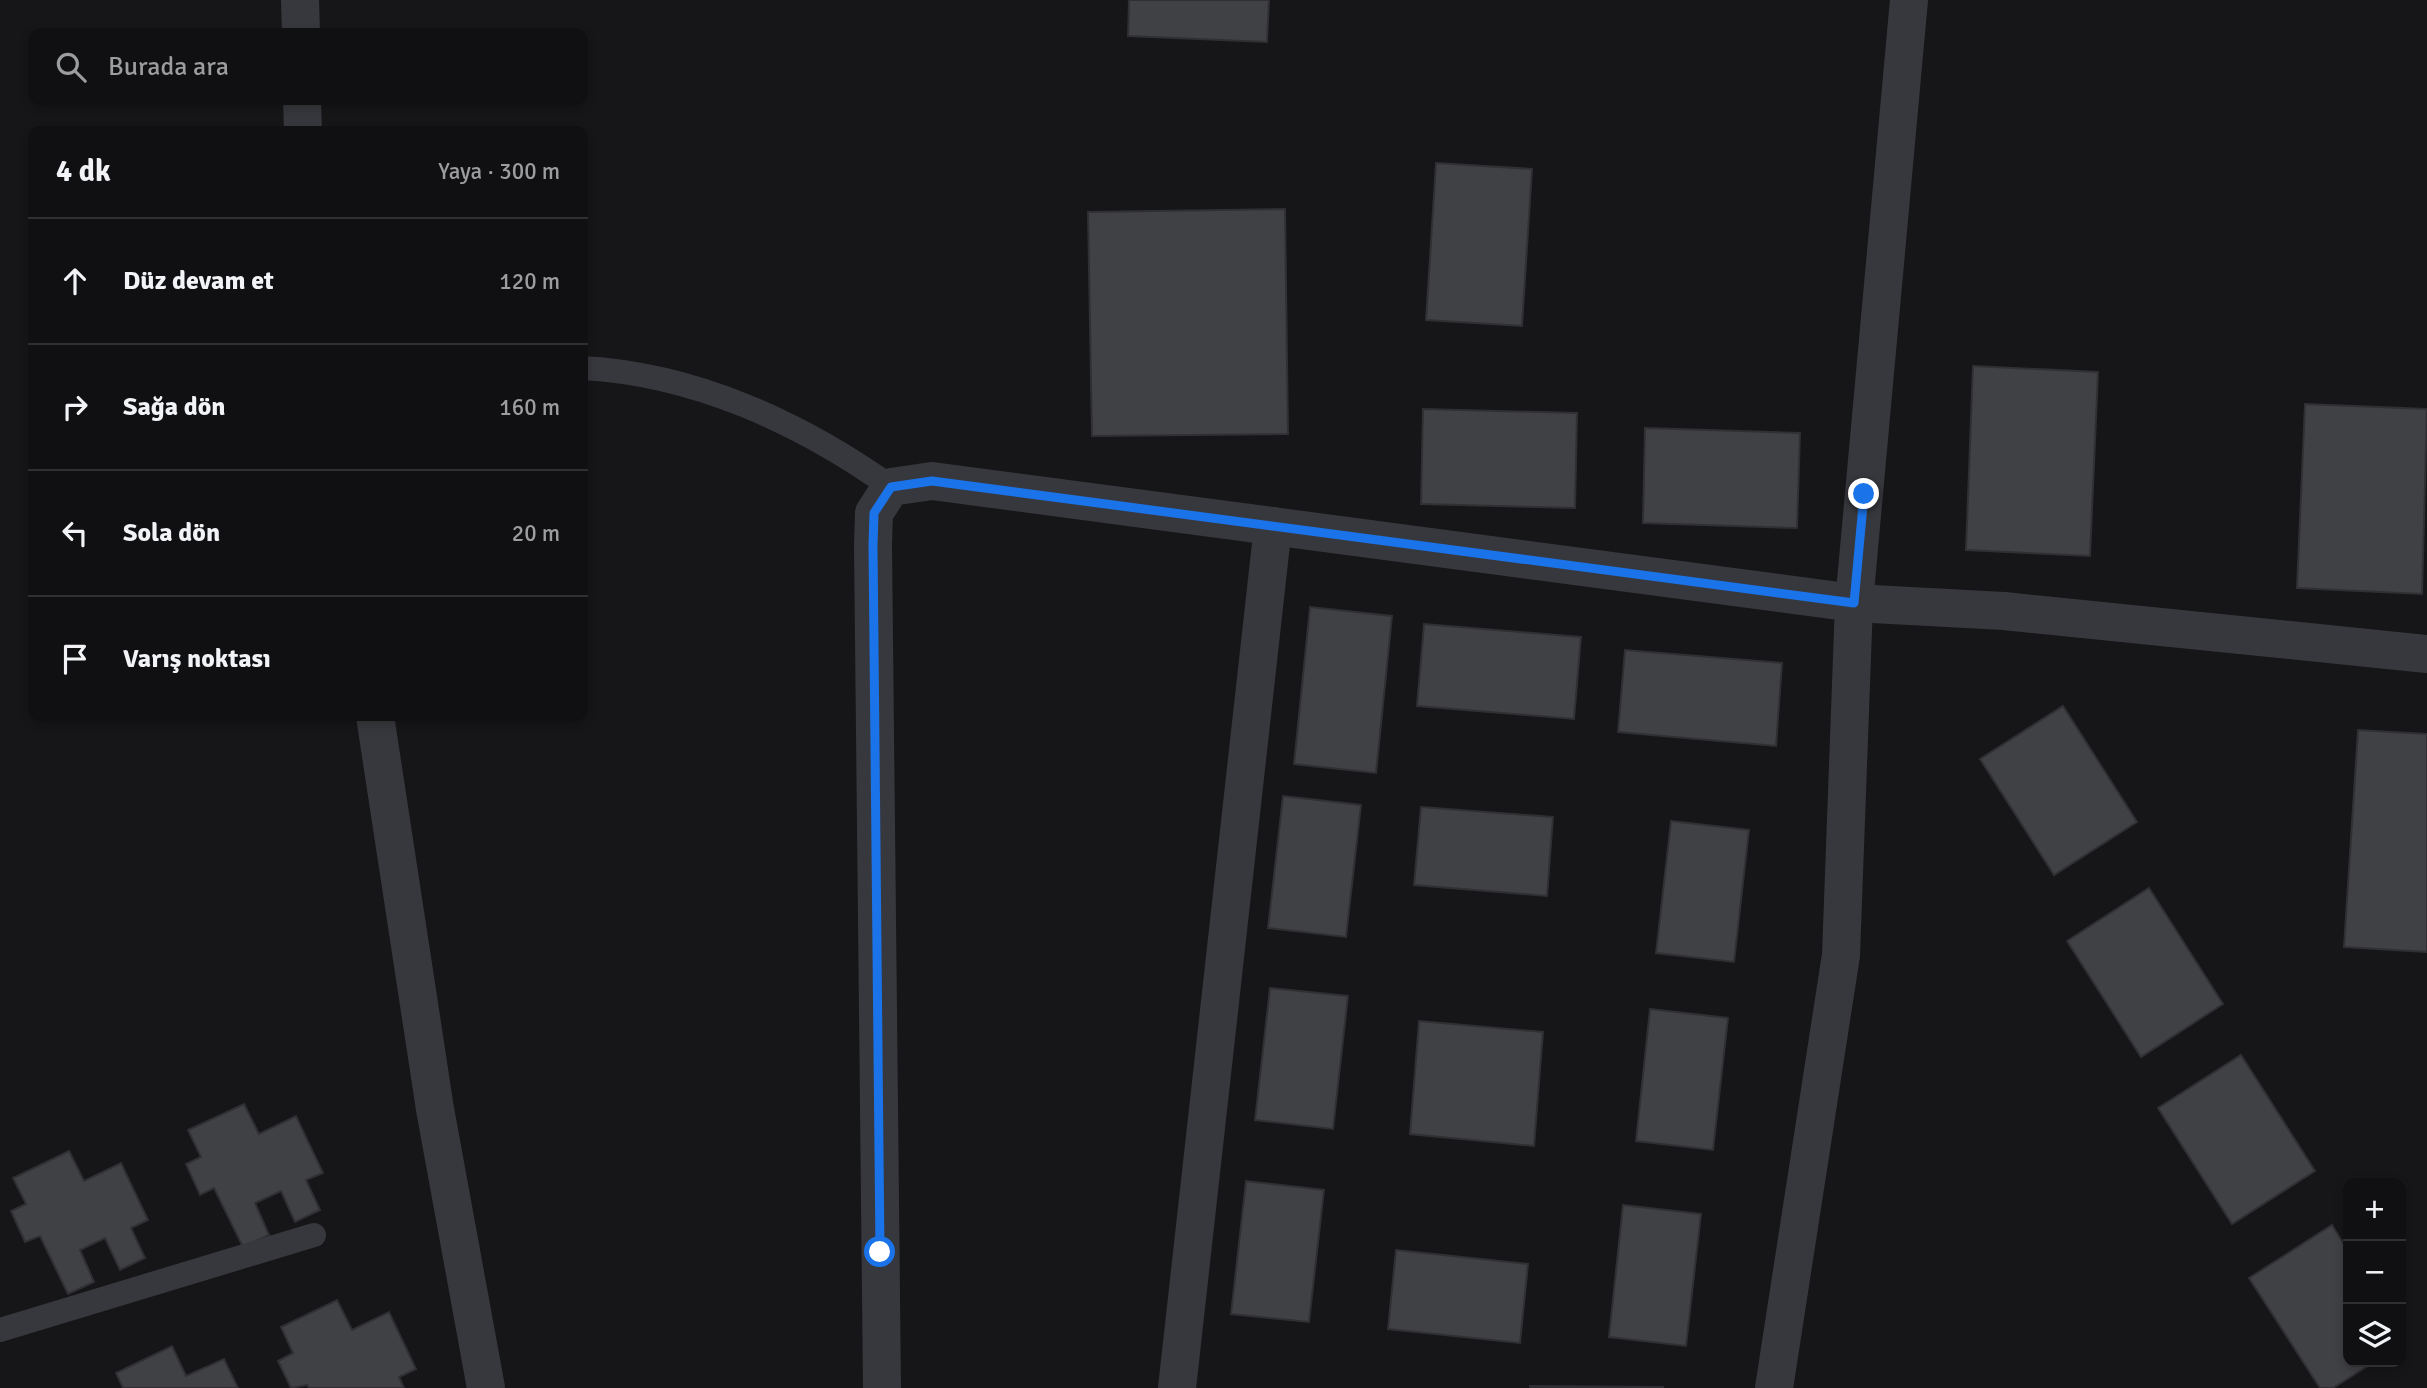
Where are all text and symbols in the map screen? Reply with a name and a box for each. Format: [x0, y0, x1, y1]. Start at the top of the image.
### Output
search box [28, 28, 588, 105]
icon: search [52, 48, 90, 86]
text: Burada ara [108, 51, 229, 83]
text: 4 dk [56, 153, 111, 190]
text: Yaya · 300 m [438, 157, 560, 186]
icon: ahead [56, 262, 94, 300]
text: Düz devam et [123, 265, 274, 297]
text: 120 m [499, 267, 560, 296]
icon: right [56, 388, 94, 426]
text: Sağa dön [123, 391, 226, 423]
text: 160 m [499, 393, 560, 422]
route end [1848, 478, 1879, 509]
icon: left [56, 514, 94, 552]
text: Sola dön [123, 517, 220, 549]
text: 20 m [512, 519, 560, 548]
icon: arrive [56, 640, 94, 678]
text: Varış noktası [123, 643, 271, 675]
map controls [2343, 1178, 2406, 1367]
button: + [2343, 1178, 2406, 1241]
route start [864, 1236, 895, 1267]
button: − [2343, 1241, 2406, 1304]
button: layers [2343, 1304, 2406, 1367]

